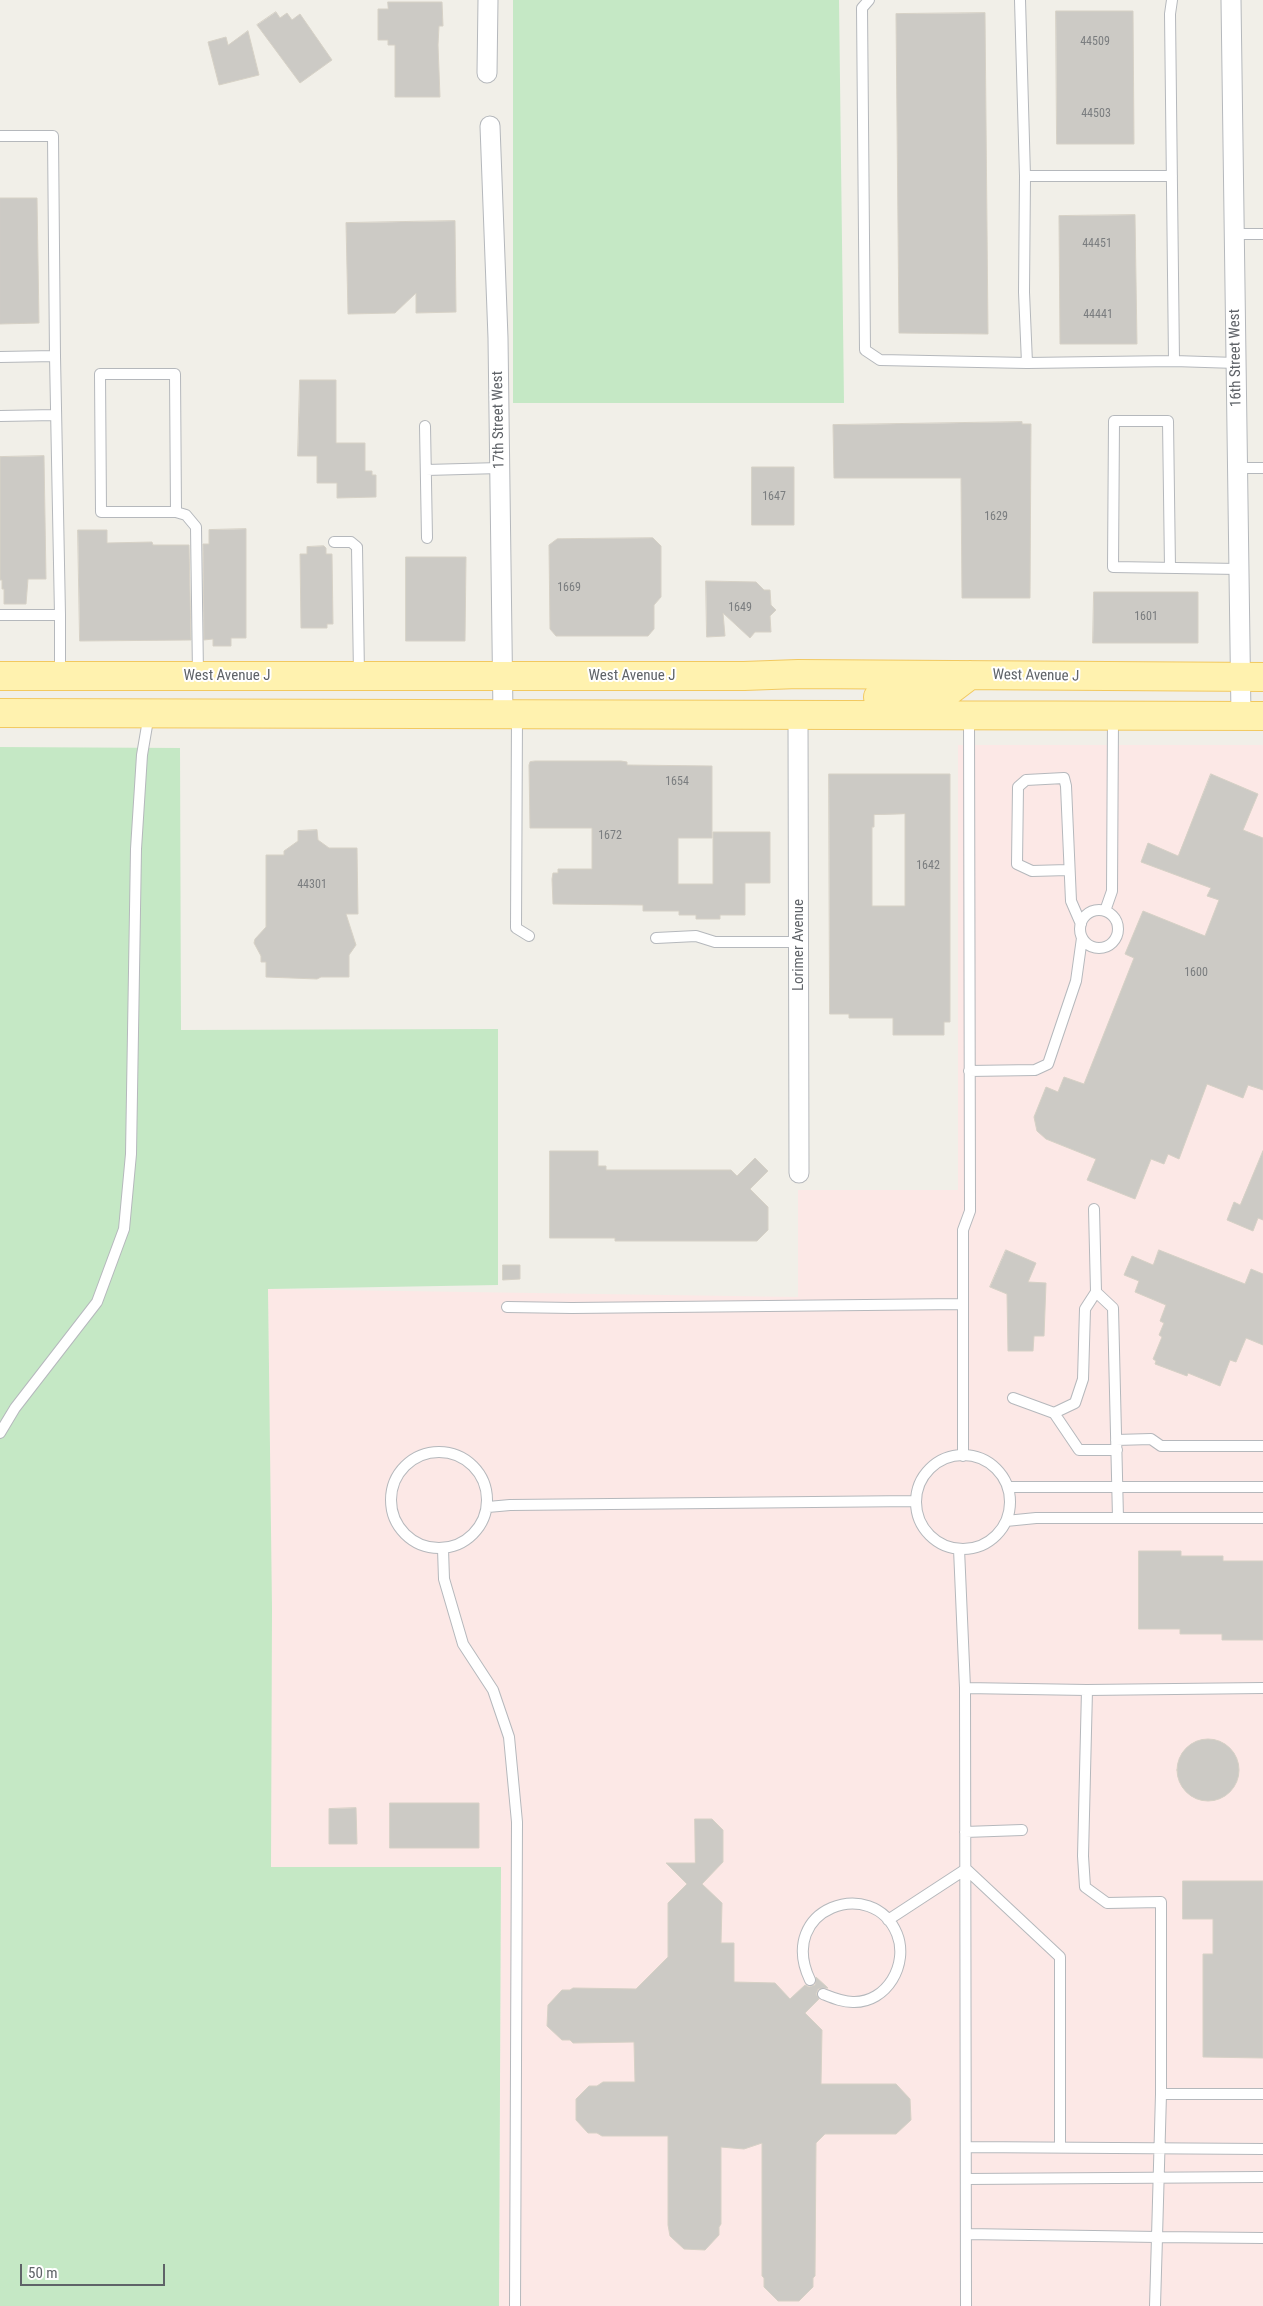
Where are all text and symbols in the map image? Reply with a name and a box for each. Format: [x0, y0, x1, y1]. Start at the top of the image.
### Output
house number: 44509 [1080, 35, 1110, 49]
house number: 44503 [1081, 107, 1111, 121]
house number: 44451 [1082, 237, 1112, 251]
house number: 44441 [1083, 308, 1113, 322]
street label: 16th Street West [1226, 309, 1246, 407]
street label: 17th Street West [489, 371, 509, 469]
house number: 1647 [762, 490, 786, 504]
house number: 1629 [984, 510, 1008, 524]
house number: 1669 [557, 581, 581, 595]
house number: 1649 [728, 601, 752, 615]
house number: 1601 [1134, 610, 1158, 624]
street label: West Avenue J [992, 666, 1080, 686]
street label: West Avenue J [184, 667, 270, 685]
street label: West Avenue J [589, 667, 675, 685]
house number: 1654 [665, 775, 689, 789]
house number: 1672 [598, 829, 622, 843]
house number: 1642 [916, 859, 940, 873]
house number: 44301 [297, 878, 327, 892]
street label: Lorimer Avenue [790, 899, 808, 991]
house number: 1600 [1184, 966, 1208, 980]
scale bar [22, 2254, 168, 2286]
text: 50 m [28, 2264, 58, 2282]

